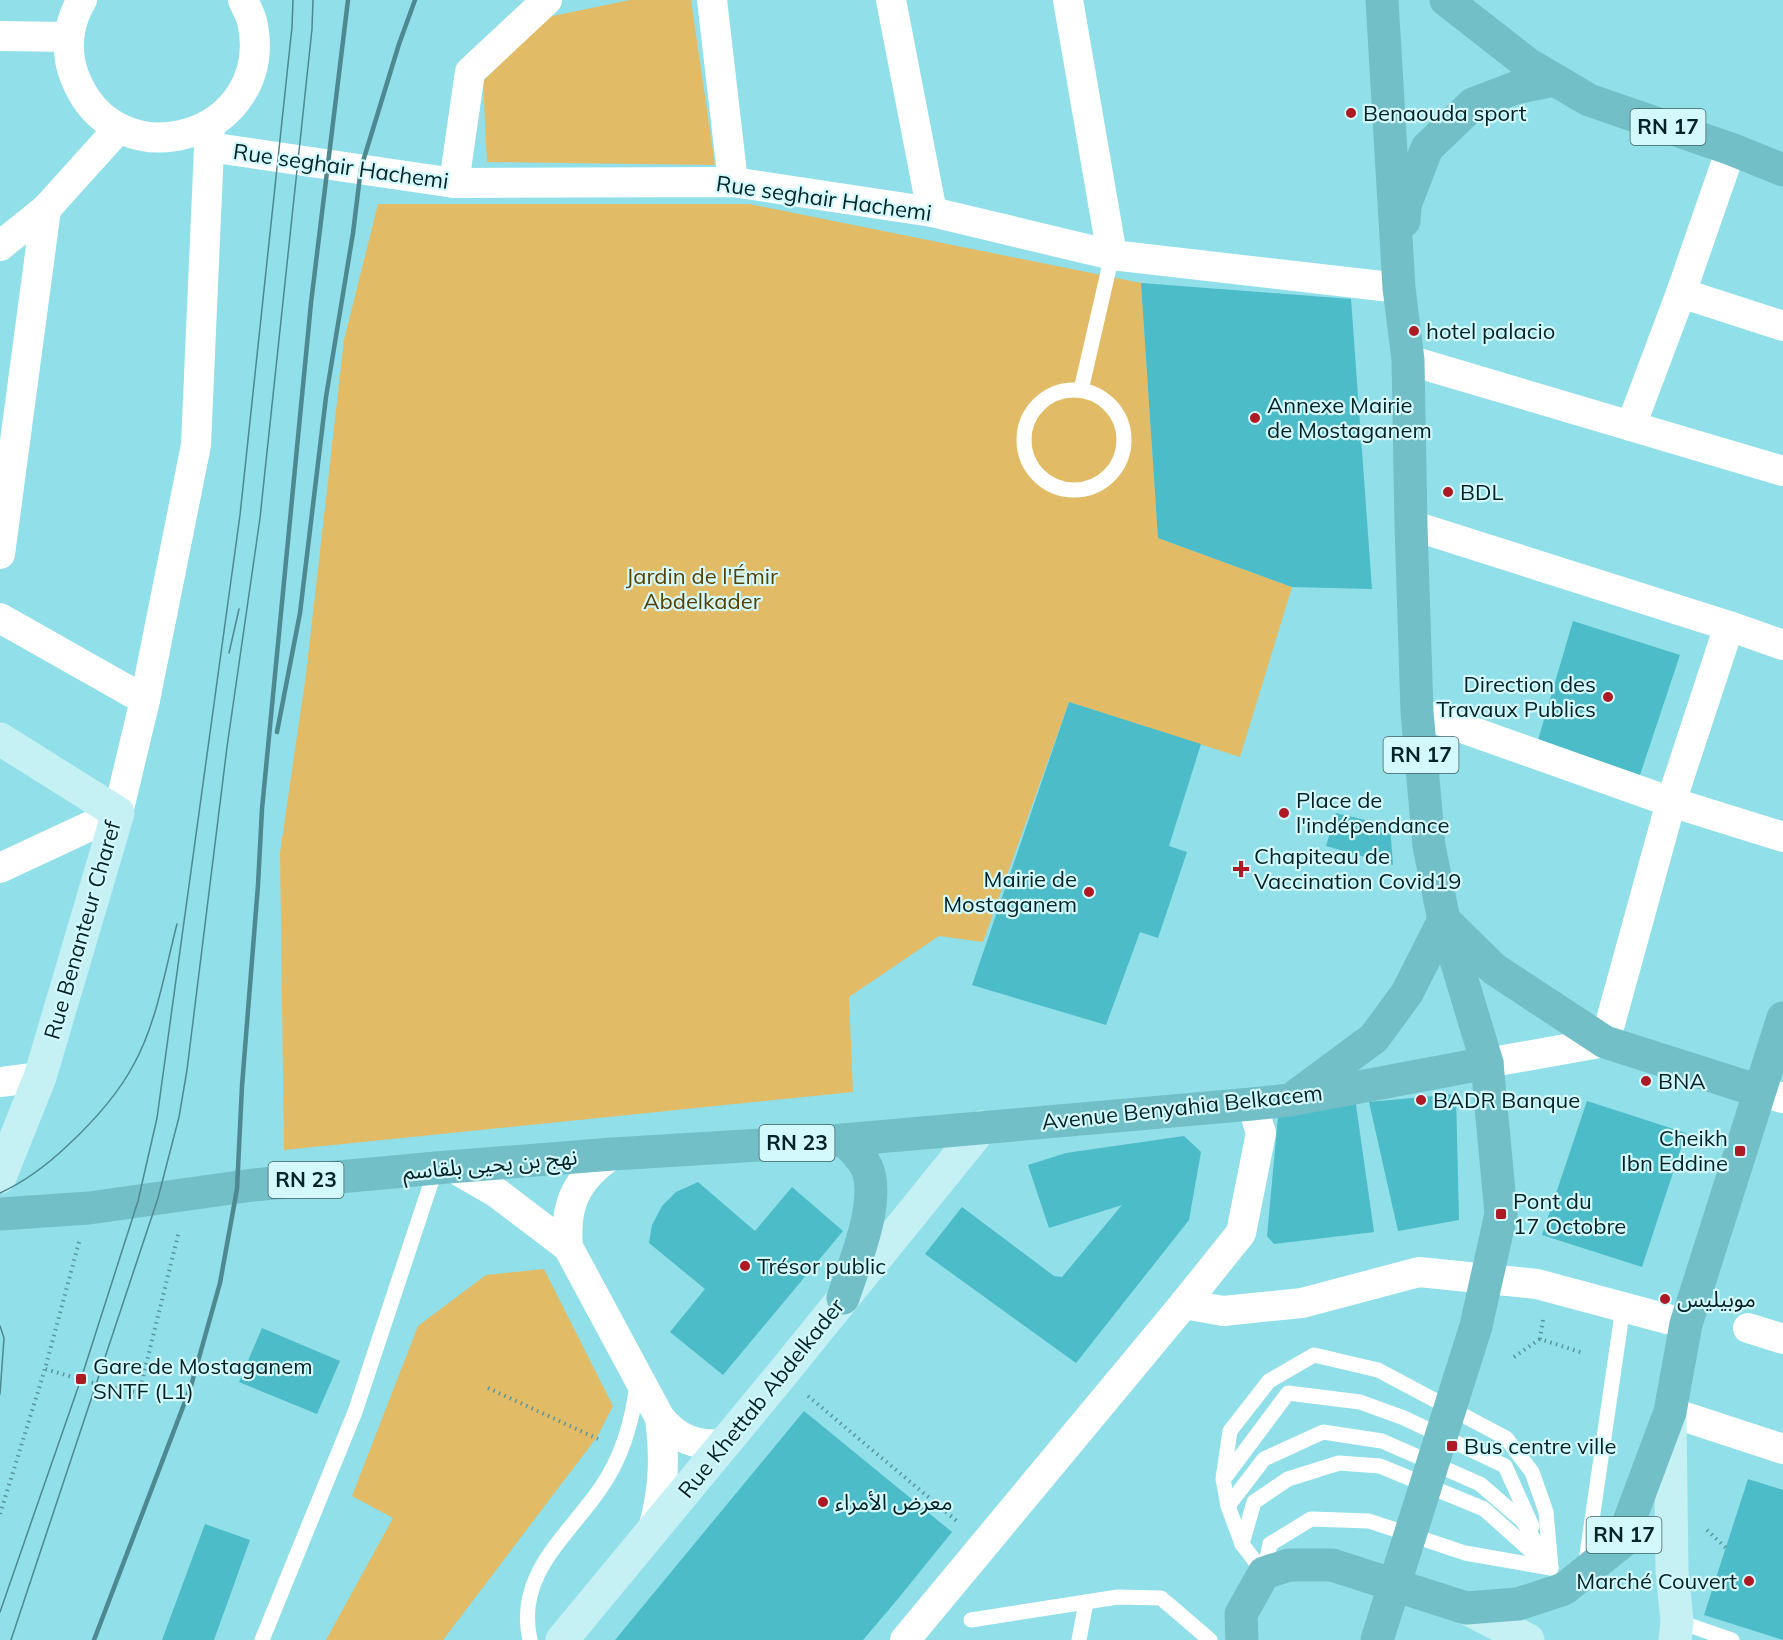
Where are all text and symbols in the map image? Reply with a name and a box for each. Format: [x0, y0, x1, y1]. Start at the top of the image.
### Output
place label: Benaouda sport [1363, 99, 1527, 127]
marker: Benaouda sport [1344, 106, 1358, 120]
road number: RN 17 [1630, 109, 1706, 145]
street label: Rue seghair Hachemi [232, 137, 450, 195]
street label: Rue seghair Hachemi [715, 169, 933, 227]
place label: hotel palacio [1426, 317, 1555, 345]
marker: hotel palacio [1407, 324, 1421, 338]
place label: Annexe Mairie de Mostaganem [1267, 391, 1432, 444]
marker: Annexe Mairie de Mostaganem [1248, 411, 1262, 425]
place label: BDL [1460, 478, 1503, 506]
marker: BDL [1441, 485, 1455, 499]
park label: Jardin de l'Émir Abdelkader [626, 562, 778, 615]
place label: Direction des Travaux Publics [1436, 670, 1596, 723]
marker: Direction des Travaux Publics [1601, 690, 1615, 704]
road number: RN 17 [1384, 737, 1458, 773]
place label: Place de l'indépendance [1296, 786, 1449, 839]
marker: Place de l'indépendance [1277, 806, 1291, 820]
street label: Rue Benanteur Charef [37, 817, 127, 1042]
place label: Chapiteau de Vaccination Covid19 [1254, 842, 1462, 895]
marker: Chapiteau de Vaccination Covid19 [1232, 860, 1250, 878]
place label: Mairie de Mostaganem [943, 865, 1077, 918]
marker: Mairie de Mostaganem [1082, 885, 1096, 899]
place label: BNA [1658, 1067, 1706, 1095]
marker: BNA [1639, 1074, 1653, 1088]
street label: Avenue Benyahia Belkacem [1040, 1078, 1324, 1136]
place label: BADR Banque [1433, 1086, 1580, 1114]
marker: BADR Banque [1414, 1093, 1428, 1107]
place label: Cheikh Ibn Eddine [1621, 1124, 1728, 1177]
road number: RN 23 [760, 1125, 834, 1161]
street label: نهج بن يحيى بلقاسم [402, 1142, 579, 1189]
marker: Cheikh Ibn Eddine [1733, 1144, 1747, 1158]
road number: RN 23 [268, 1162, 344, 1198]
place label: Pont du 17 Octobre [1513, 1187, 1626, 1240]
marker: Pont du 17 Octobre [1494, 1207, 1508, 1221]
place label: Trésor public [757, 1252, 886, 1280]
marker: Trésor public [738, 1259, 752, 1273]
place label: موبيليس [1677, 1285, 1756, 1313]
street label: Rue Khettab Abdelkader [672, 1292, 850, 1504]
marker: موبيليس [1658, 1292, 1672, 1306]
place label: Gare de Mostaganem SNTF (L1) [93, 1352, 313, 1405]
marker: Gare de Mostaganem SNTF (L1) [74, 1372, 88, 1386]
place label: Bus centre ville [1464, 1432, 1616, 1460]
marker: Bus centre ville [1445, 1439, 1459, 1453]
place label: معرض الأمراء [835, 1488, 953, 1516]
marker: معرض الأمراء [816, 1495, 830, 1509]
road number: RN 17 [1586, 1517, 1662, 1553]
place label: Marché Couvert [1576, 1567, 1737, 1595]
marker: Marché Couvert [1742, 1574, 1756, 1588]

